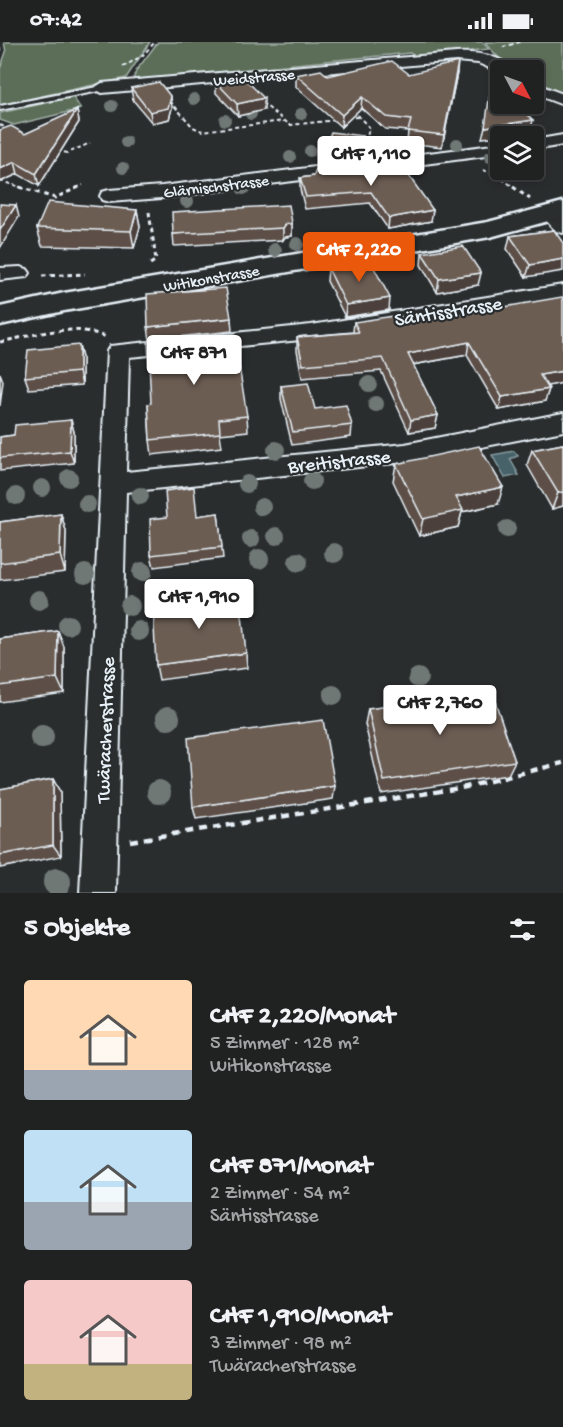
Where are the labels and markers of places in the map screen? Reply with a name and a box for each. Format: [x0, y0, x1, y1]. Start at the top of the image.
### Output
pin: CHF 1,110 [302, 136, 440, 187]
pin: CHF 2,220 [290, 232, 428, 283]
pin: CHF 871 [139, 335, 249, 386]
pin: CHF 1,910 [130, 579, 268, 630]
pin: CHF 2,760 [371, 685, 509, 736]

